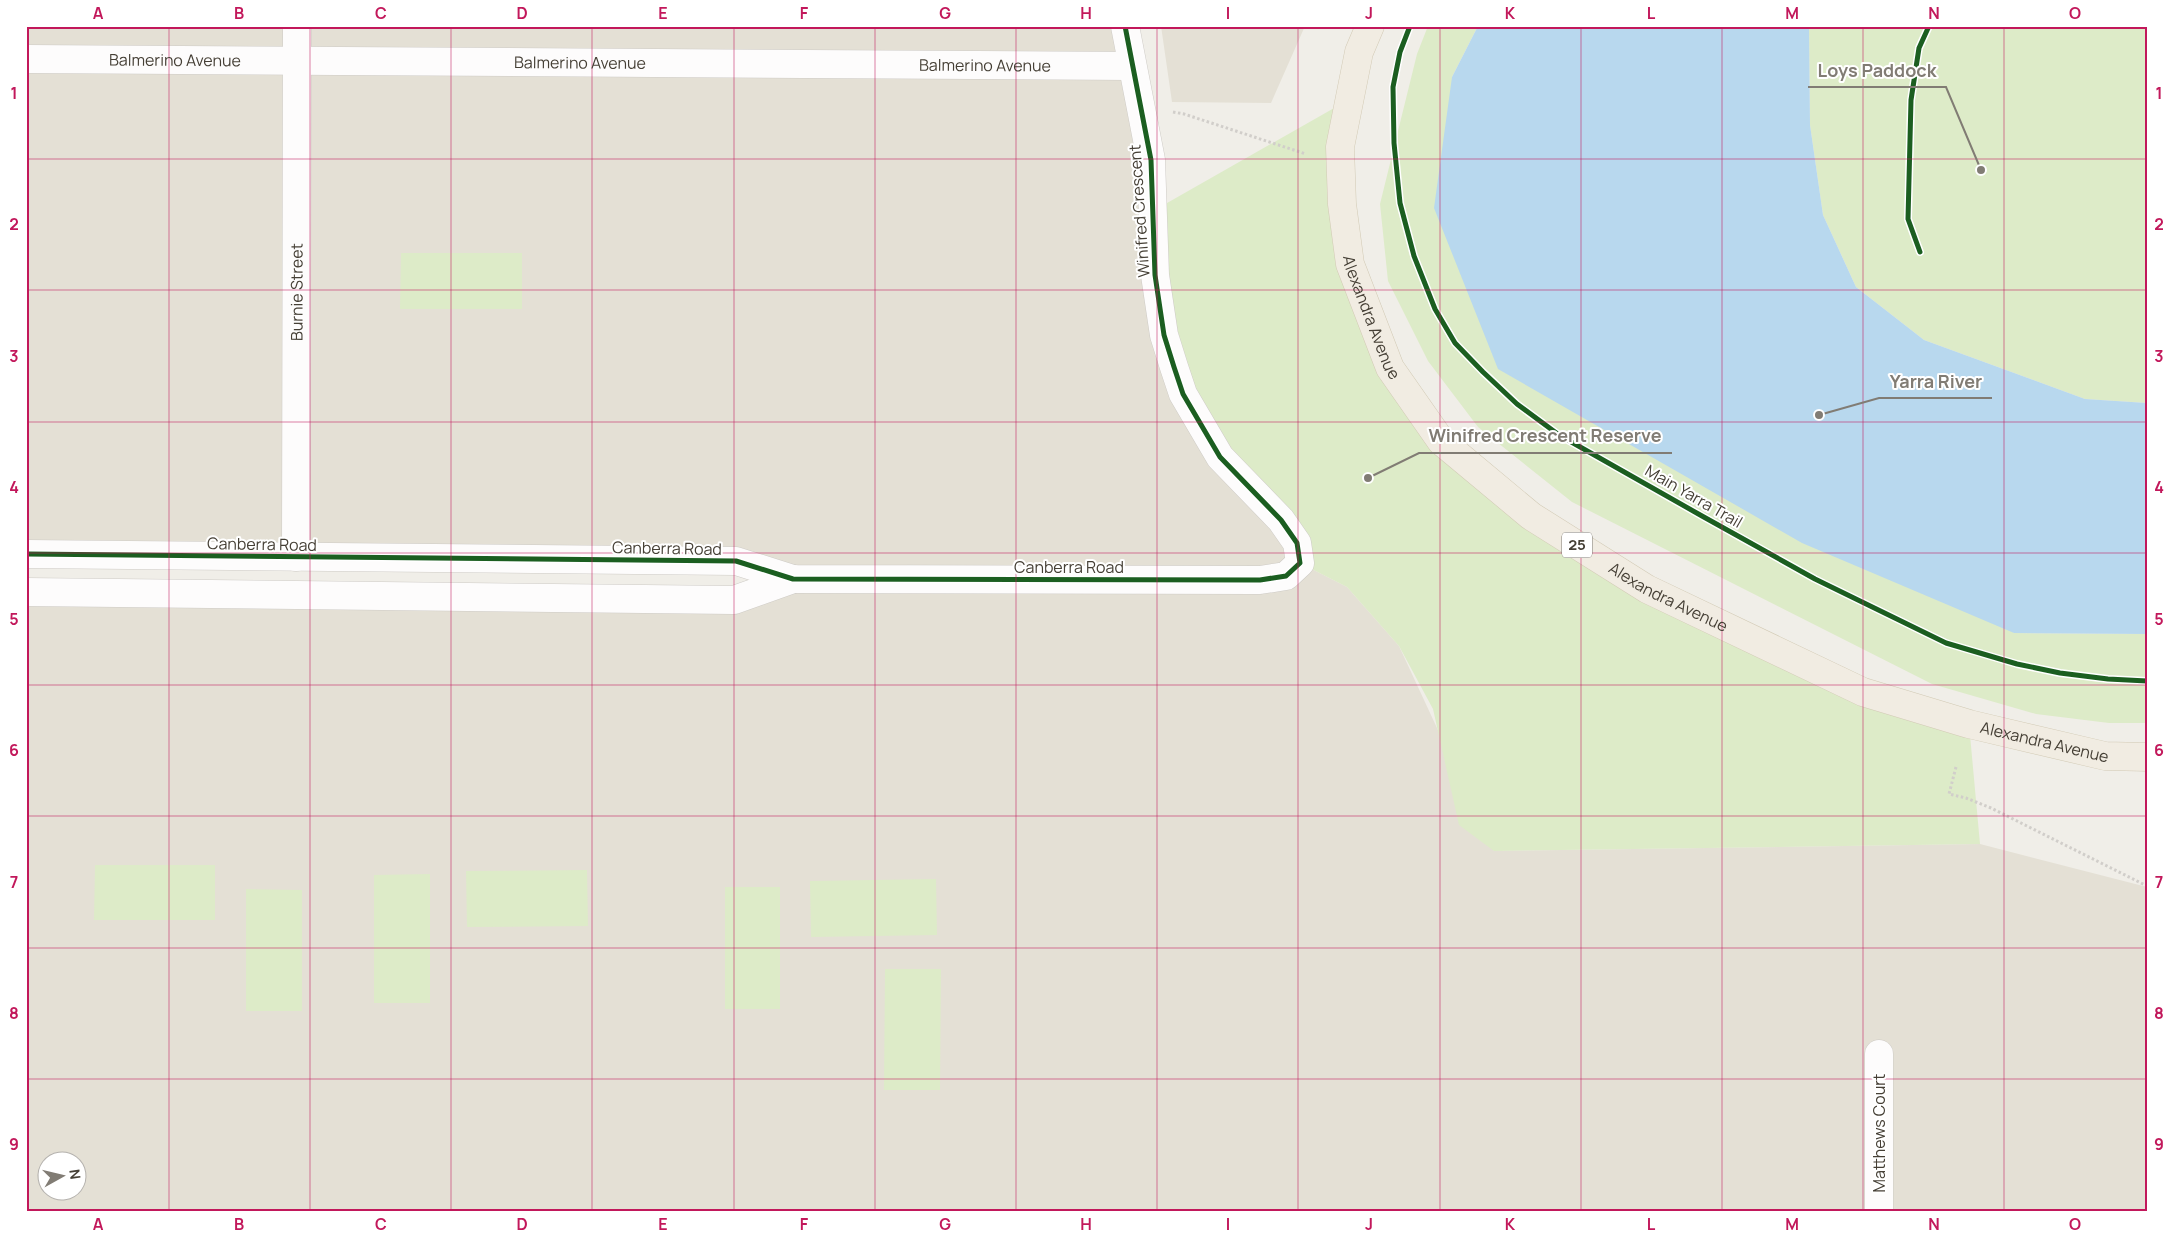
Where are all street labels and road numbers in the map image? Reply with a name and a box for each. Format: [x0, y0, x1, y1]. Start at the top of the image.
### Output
street label: Balmerino Avenue [109, 49, 241, 71]
street label: Balmerino Avenue [514, 51, 646, 74]
street label: Balmerino Avenue [919, 54, 1051, 76]
street label: Winifred Crescent [1123, 144, 1155, 278]
street label: Burnie Street [285, 243, 308, 341]
street label: Alexandra Avenue [1338, 254, 1406, 384]
street label: Main Yarra Trail [1641, 459, 1747, 533]
street label: Canberra Road [207, 532, 317, 556]
road number: 25 [1562, 532, 1592, 558]
street label: Canberra Road [612, 536, 722, 560]
street label: Canberra Road [1014, 556, 1124, 578]
street label: Alexandra Avenue [1605, 557, 1731, 637]
street label: Alexandra Avenue [1978, 716, 2111, 768]
street label: Matthews Court [1868, 1074, 1890, 1192]

